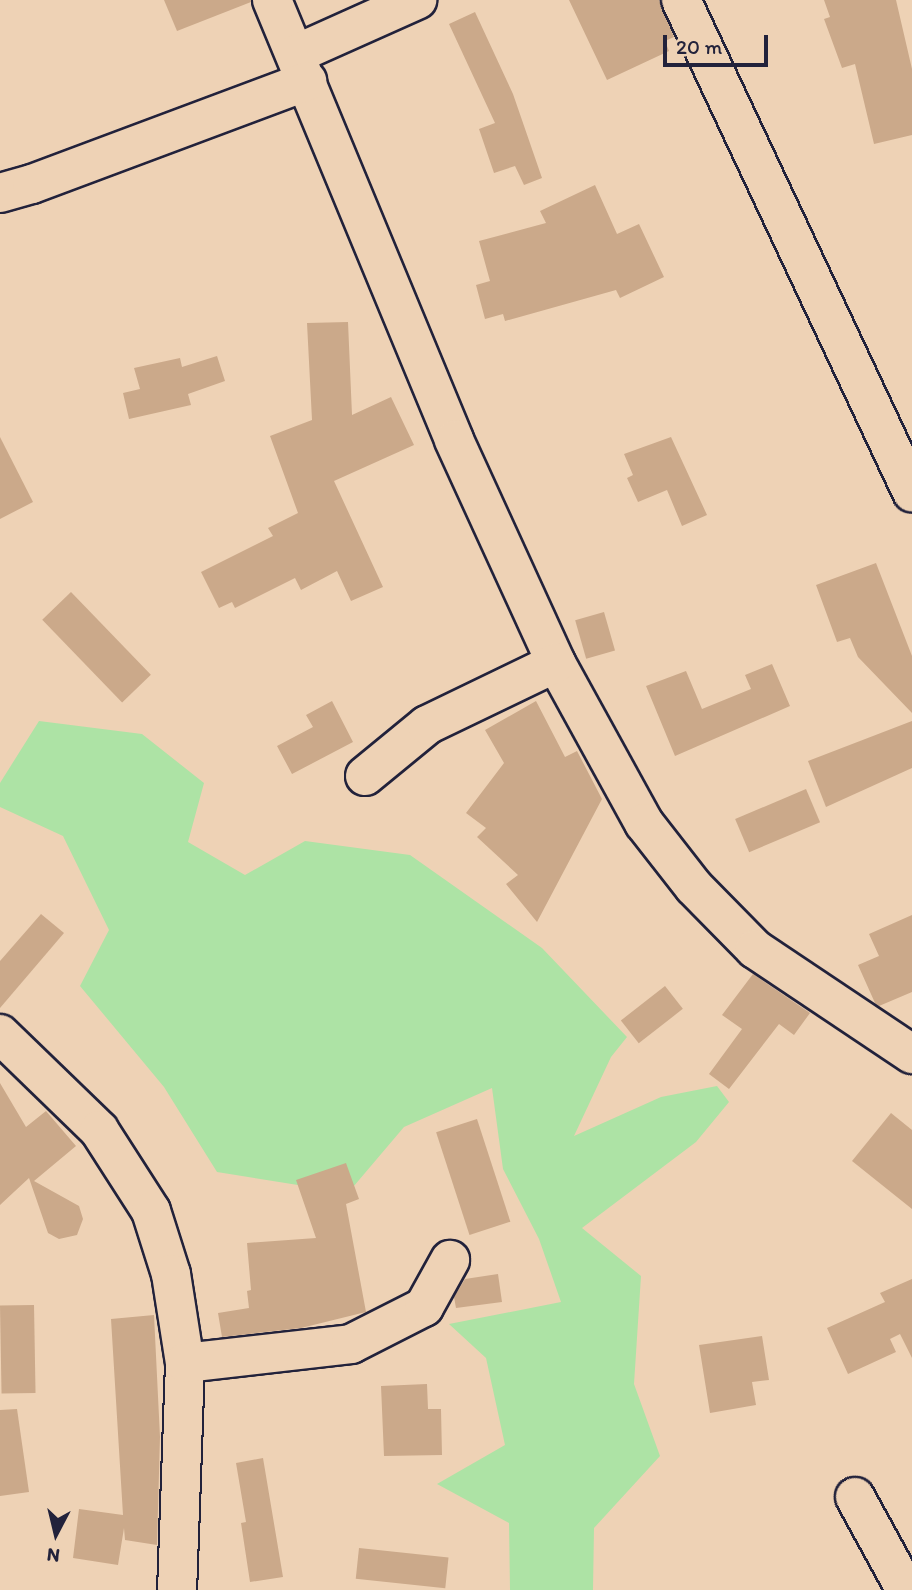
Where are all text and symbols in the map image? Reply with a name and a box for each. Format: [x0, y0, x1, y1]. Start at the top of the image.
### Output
scale bar [667, 21, 772, 65]
text: 20 m [676, 34, 722, 59]
north arrow [21, 1499, 91, 1569]
text: N [46, 1543, 61, 1568]

